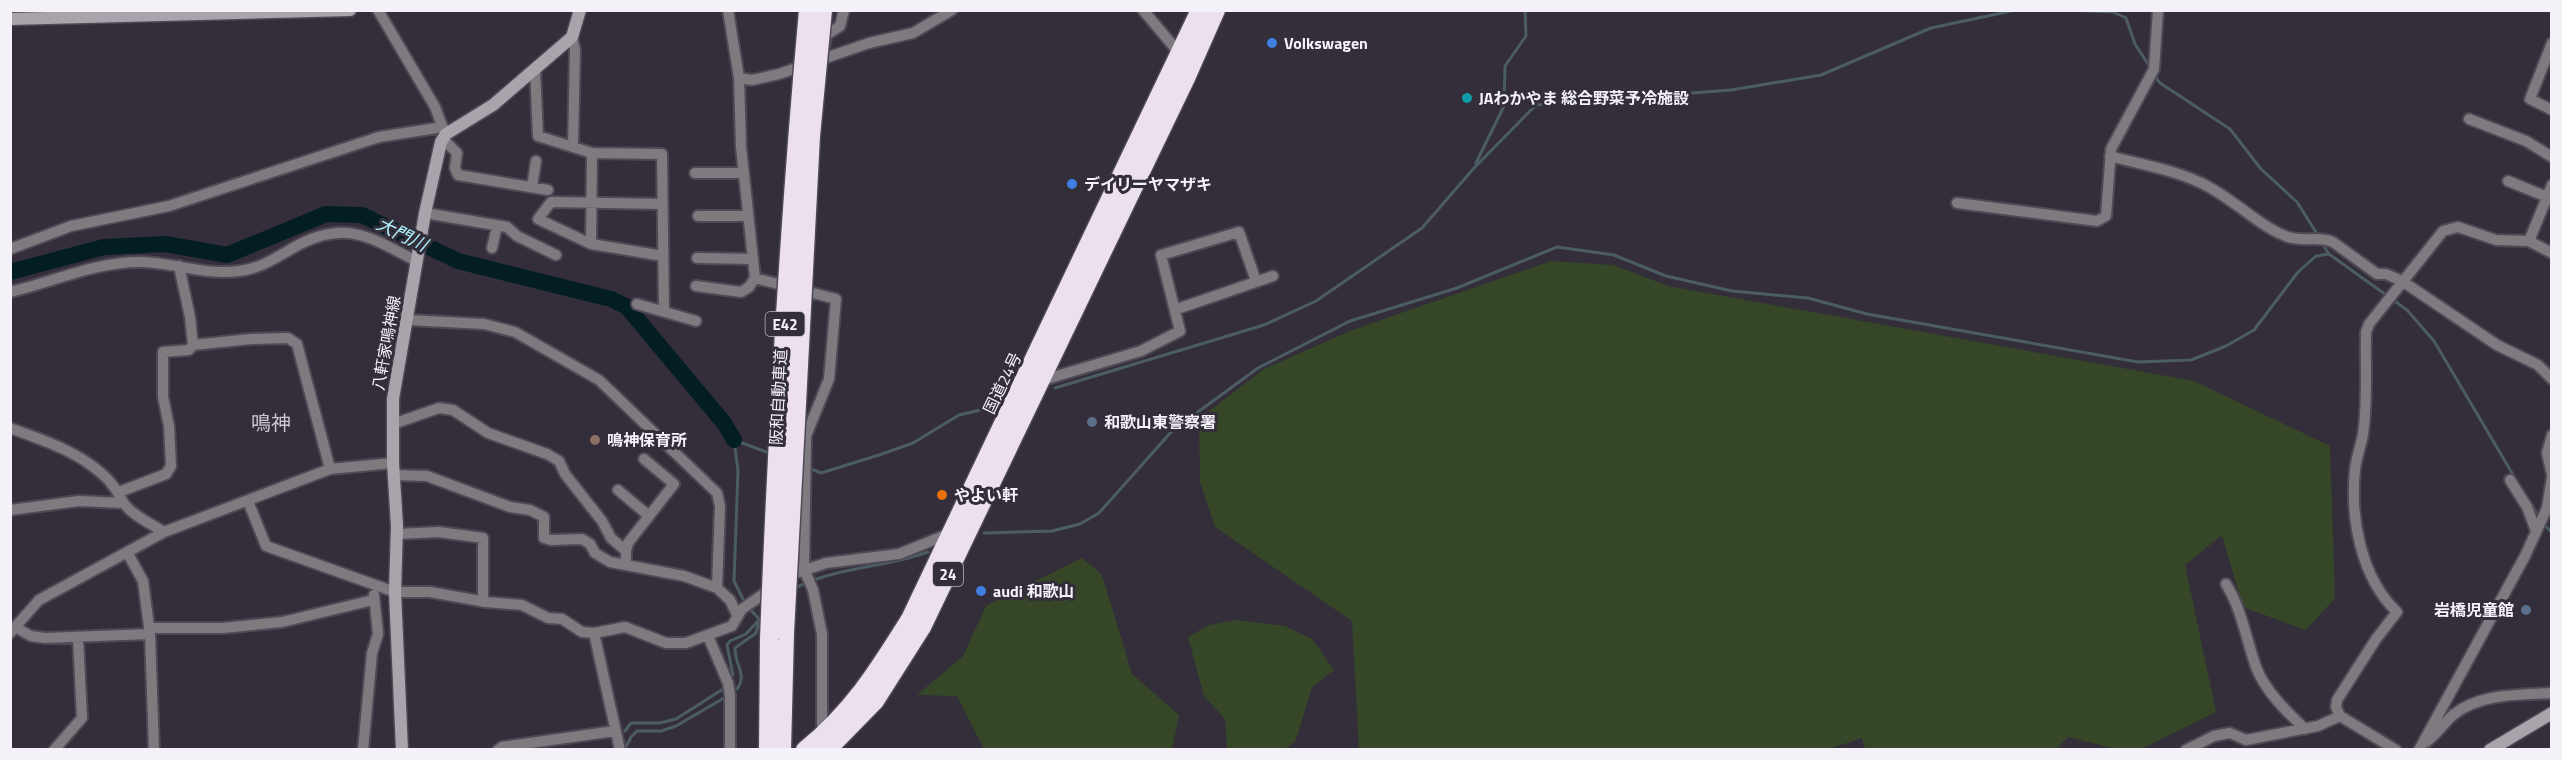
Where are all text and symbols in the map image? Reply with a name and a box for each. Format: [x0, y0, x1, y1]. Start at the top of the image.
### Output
place label: Volkswagen [1284, 31, 1368, 55]
marker: Volkswagen [1265, 36, 1279, 50]
place label: JAわかやま 総合野菜予冷施設 [1479, 86, 1689, 110]
marker: JAわかやま 総合野菜予冷施設 [1460, 91, 1474, 105]
place label: デイリーヤマザキ [1084, 172, 1212, 196]
marker: デイリーヤマザキ [1065, 177, 1079, 191]
water label: 大門川 [372, 210, 434, 259]
street label: 八軒家鳴神線 [366, 294, 406, 392]
road number: E42 [766, 312, 804, 336]
street label: 阪和自動車道 [764, 348, 792, 446]
street label: 国道24号 [977, 348, 1027, 418]
district label: 鳴神 [251, 407, 291, 438]
place label: 和歌山東警察署 [1104, 410, 1216, 434]
marker: 和歌山東警察署 [1085, 415, 1099, 429]
place label: 鳴神保育所 [607, 428, 687, 452]
marker: 鳴神保育所 [588, 433, 602, 447]
place label: やよい軒 [954, 483, 1018, 507]
marker: やよい軒 [935, 488, 949, 502]
road number: 24 [933, 562, 963, 586]
place label: audi 和歌山 [993, 579, 1074, 603]
marker: audi 和歌山 [974, 584, 988, 598]
place label: 岩橋児童館 [2434, 598, 2514, 622]
marker: 岩橋児童館 [2519, 603, 2533, 617]

